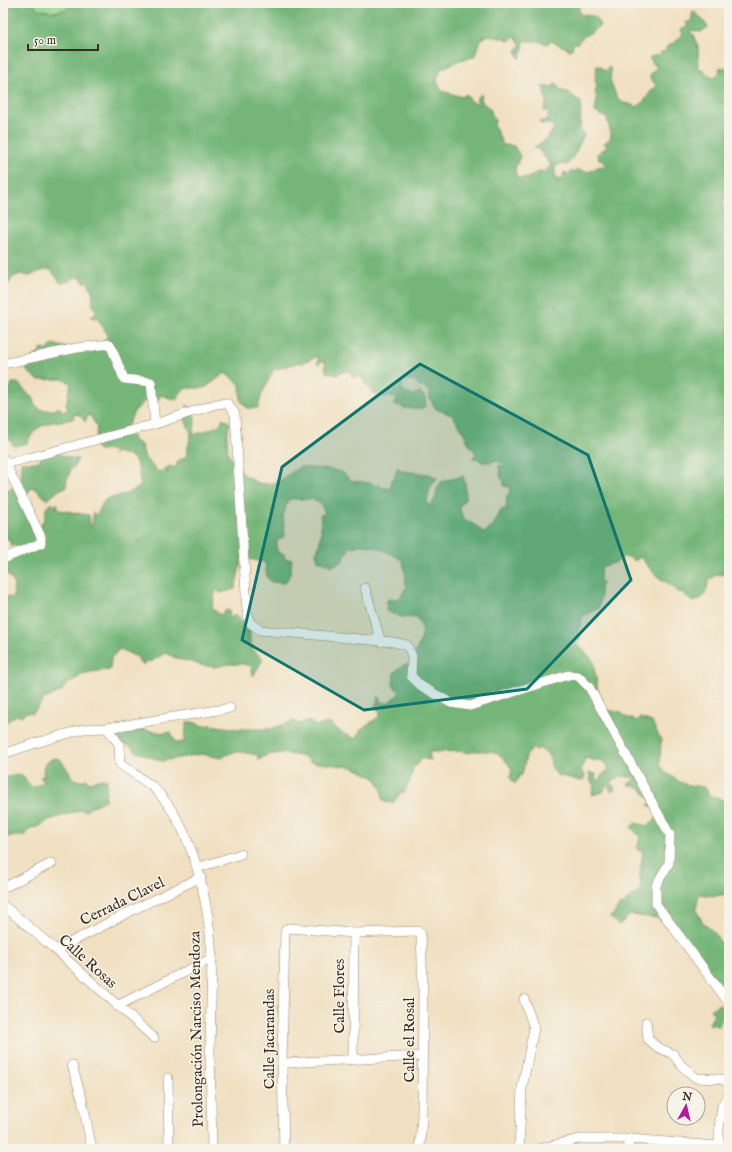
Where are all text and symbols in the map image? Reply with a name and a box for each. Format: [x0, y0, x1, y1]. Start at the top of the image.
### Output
scale bar [28, 26, 98, 52]
text: 50 m [34, 33, 56, 48]
street label: Cerrada Clavel [77, 872, 168, 930]
street label: Calle Rosas [55, 930, 121, 993]
street label: Prolongación Narciso Mendoza [185, 930, 208, 1127]
street label: Calle Flores [330, 959, 349, 1033]
street label: Calle Jacarandas [260, 989, 279, 1089]
street label: Calle el Rosal [400, 997, 419, 1083]
north arrow [666, 1086, 706, 1126]
text: N [681, 1089, 693, 1105]

